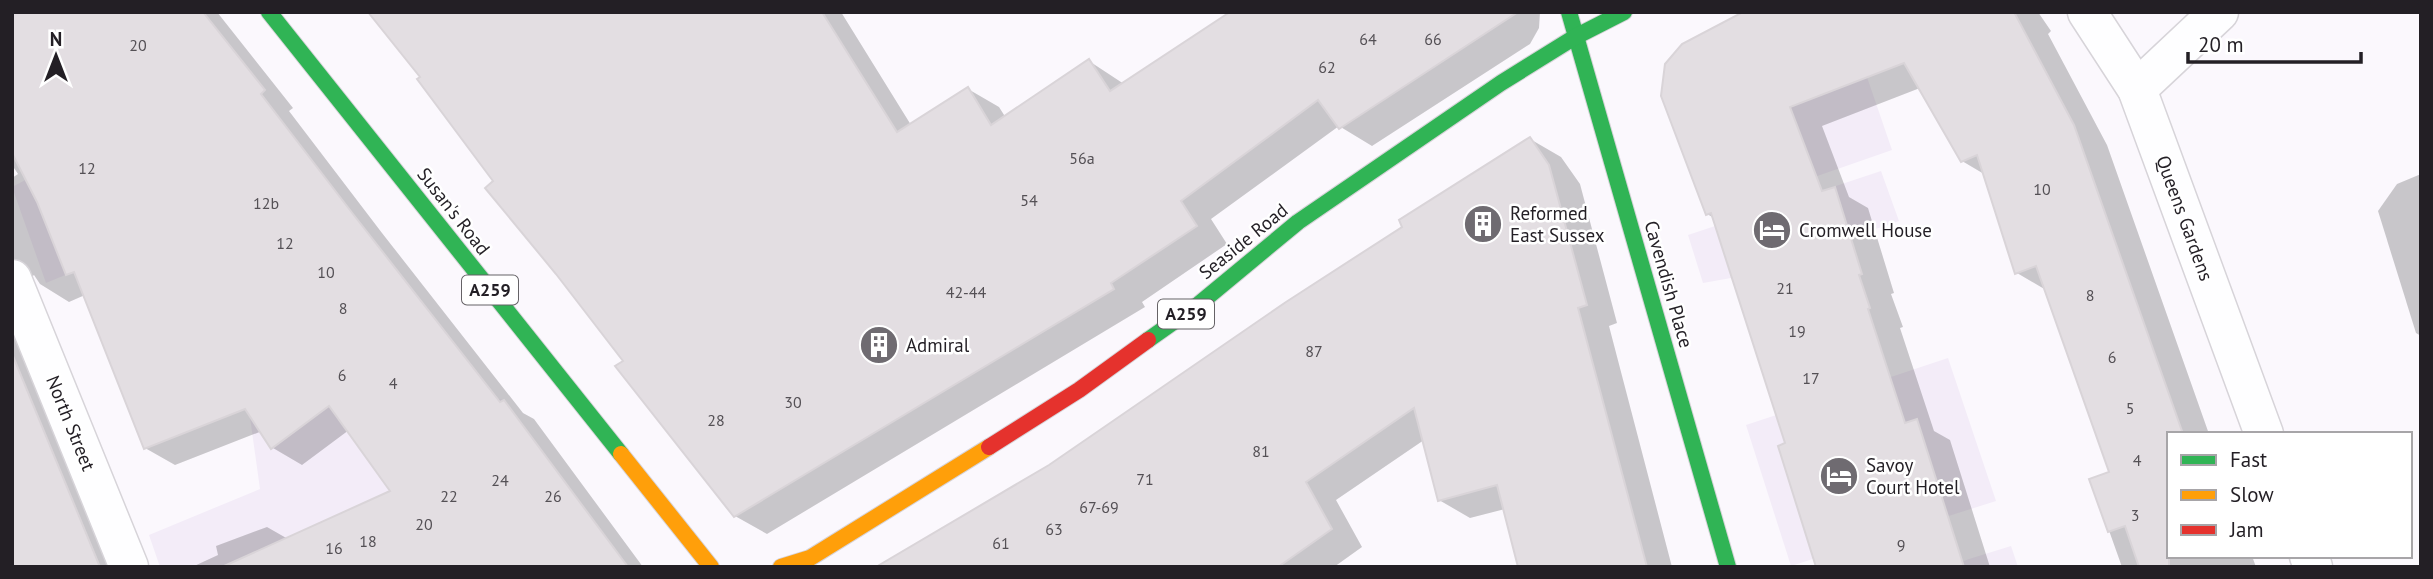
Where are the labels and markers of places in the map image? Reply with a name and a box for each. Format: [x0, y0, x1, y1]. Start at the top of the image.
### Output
place label: Reformed East Sussex [1510, 201, 1605, 247]
building icon: Reformed East Sussex [1462, 203, 1504, 245]
hotel icon: Cromwell House [1751, 209, 1793, 251]
place label: Cromwell House [1799, 218, 1932, 242]
building icon: Admiral [858, 324, 900, 366]
place label: Admiral [906, 333, 970, 357]
place label: Savoy Court Hotel [1866, 453, 1960, 499]
hotel icon: Savoy Court Hotel [1818, 455, 1860, 497]

